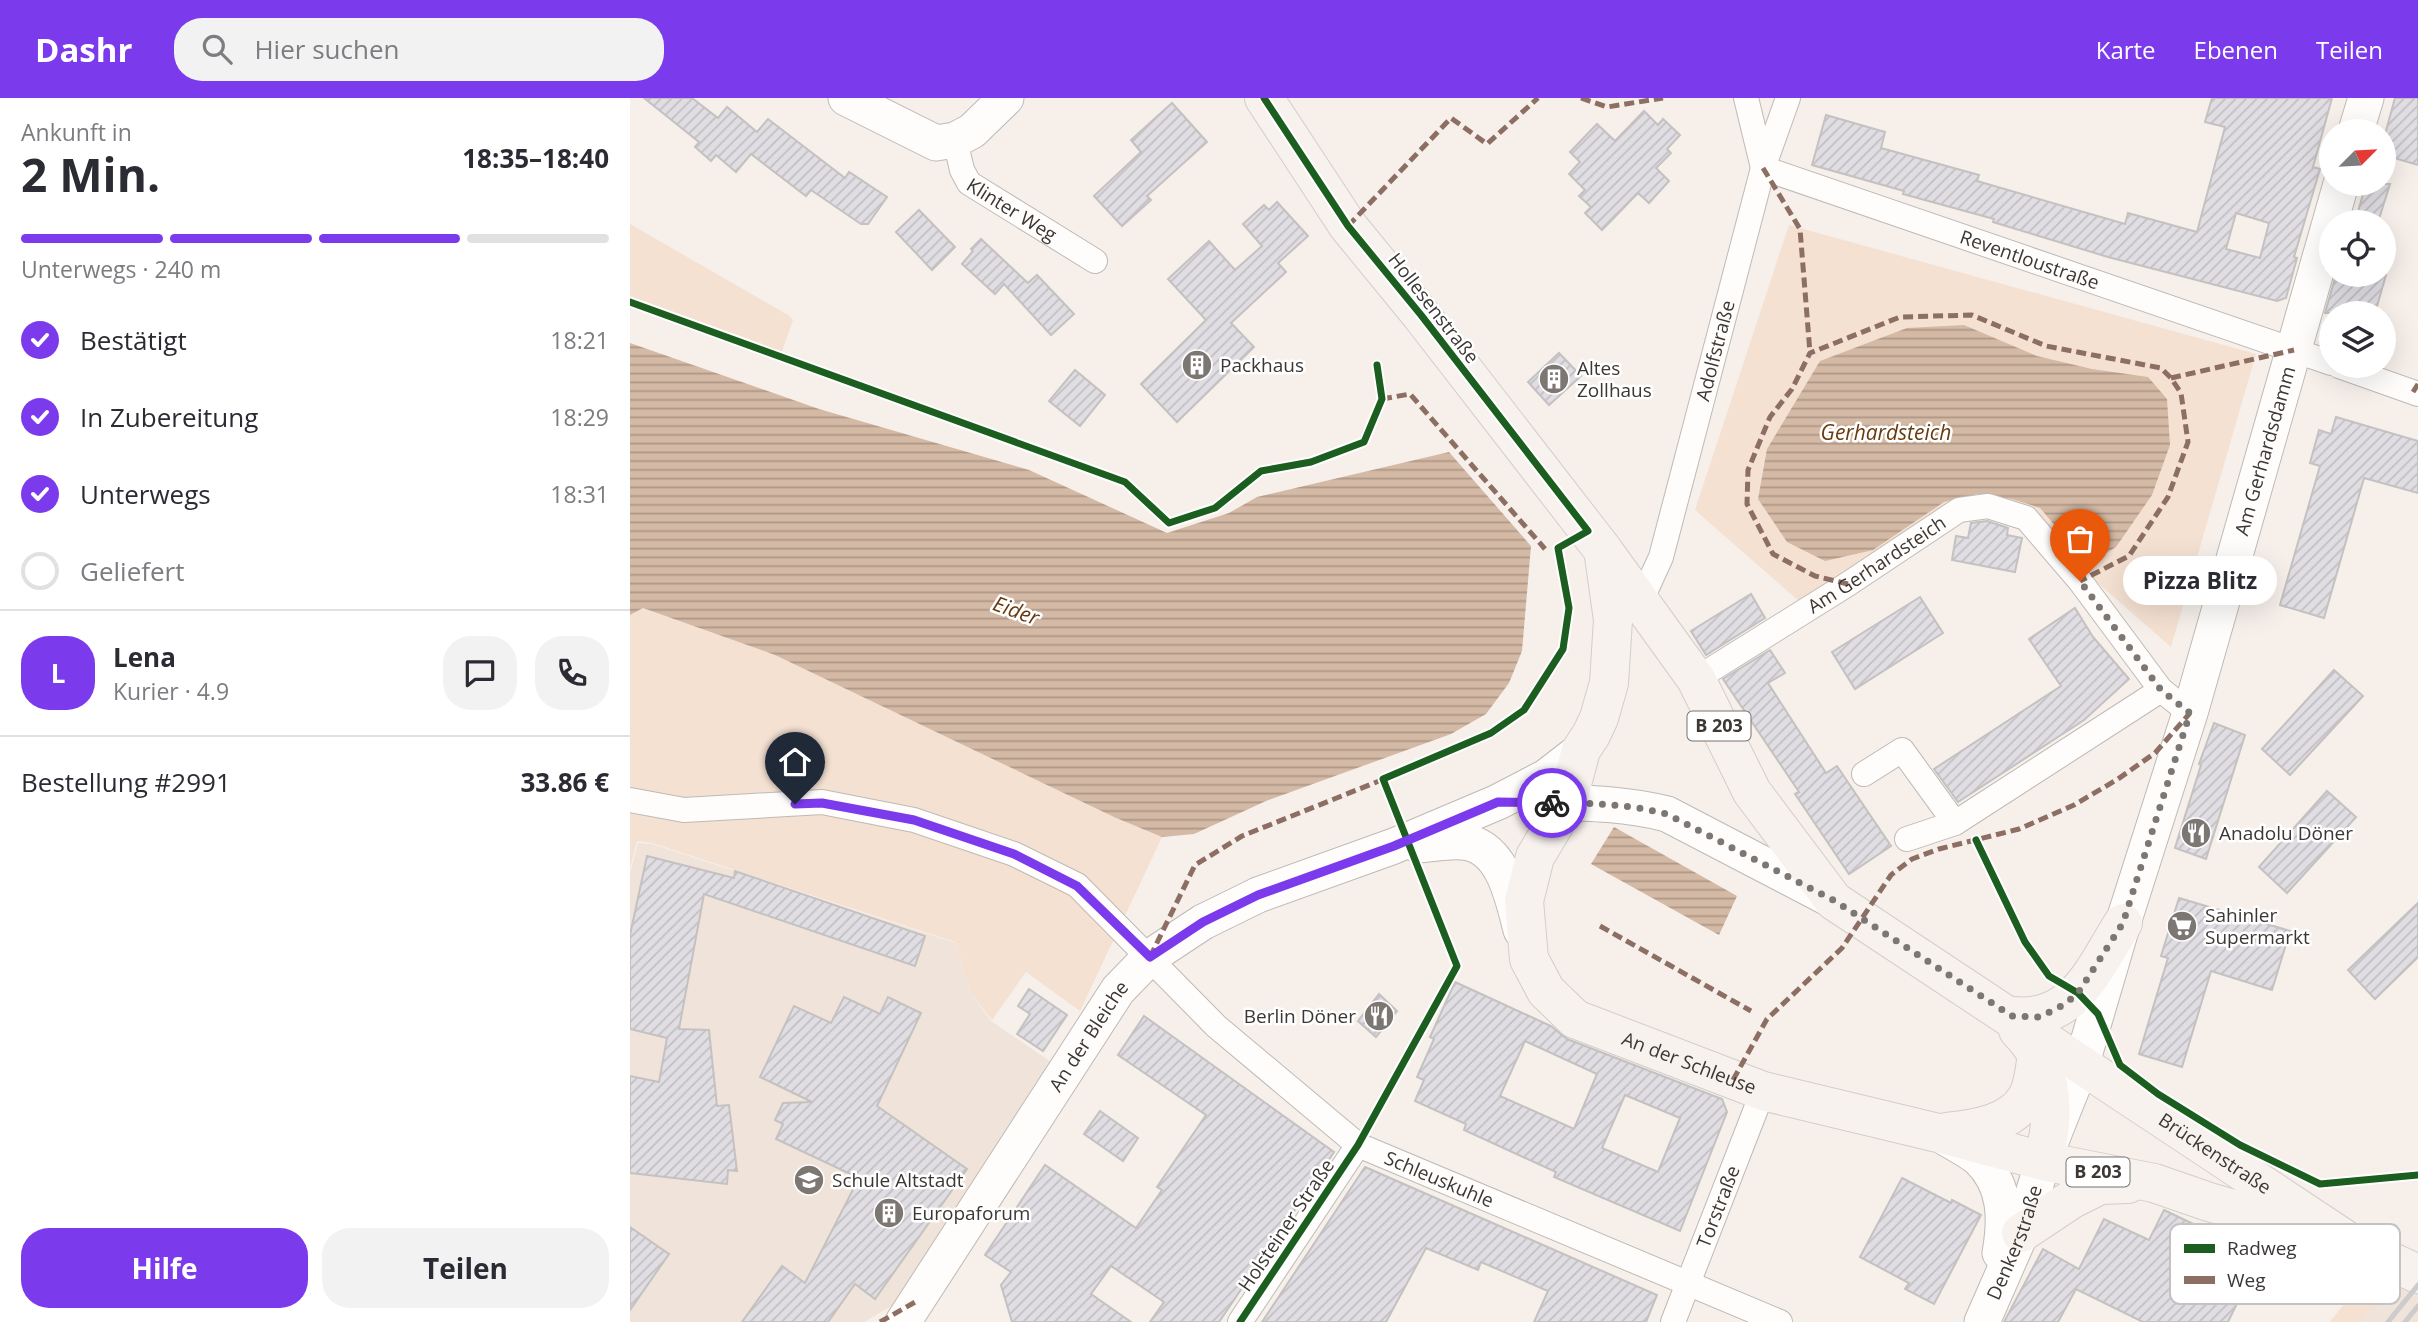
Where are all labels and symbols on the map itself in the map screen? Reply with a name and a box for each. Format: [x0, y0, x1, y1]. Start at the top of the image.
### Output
north arrow [2319, 119, 2396, 196]
street label: Klinter Weg [962, 172, 1062, 247]
street label: Reventloustraße [1957, 224, 2103, 296]
street label: Hollesenstraße [1383, 247, 1485, 369]
street label: Adolfstraße [1690, 297, 1741, 404]
building icon: Packhaus [1180, 348, 1214, 382]
place label: Packhaus [1220, 352, 1304, 378]
place label: Altes Zollhaus [1577, 355, 1652, 403]
building icon: Altes Zollhaus [1537, 362, 1571, 396]
street label: Am Gerhardsdamm [2228, 363, 2301, 538]
water label: Gerhardsteich [1821, 418, 1951, 446]
street label: Am Gerhardsteich [1803, 509, 1951, 619]
pin [2050, 509, 2110, 581]
callout: Pizza Blitz [2122, 556, 2276, 606]
water label: Eider [989, 589, 1044, 631]
road number: B 203 [1688, 712, 1750, 740]
pin [765, 732, 825, 804]
courier [1517, 768, 1587, 838]
restaurant icon: Anadolu Döner [2179, 816, 2213, 850]
place label: Anadolu Döner [2219, 820, 2353, 846]
place label: Sahinler Supermarkt [2205, 902, 2310, 950]
supermarket icon: Sahinler Supermarkt [2165, 909, 2199, 943]
street label: An der Bleiche [1043, 974, 1134, 1096]
restaurant icon: Berlin Döner [1362, 999, 1396, 1033]
place label: Berlin Döner [1244, 1003, 1356, 1029]
street label: An der Schleuse [1618, 1025, 1760, 1100]
street label: Brückenstraße [2154, 1107, 2276, 1200]
street label: Schleuskuhle [1381, 1145, 1498, 1213]
street label: Holsteiner Straße [1232, 1154, 1340, 1296]
road number: B 203 [2066, 1157, 2130, 1186]
street label: Torstraße [1690, 1162, 1746, 1251]
school or university icon: Schule Altstadt [792, 1163, 826, 1197]
place label: Schule Altstadt [832, 1167, 964, 1193]
street label: Denkerstraße [1980, 1182, 2048, 1304]
building icon: Europaforum [872, 1196, 906, 1230]
place label: Europaforum [912, 1200, 1030, 1226]
legend [2170, 1224, 2400, 1304]
text: Radweg [2227, 1235, 2297, 1261]
text: Weg [2227, 1267, 2266, 1293]

